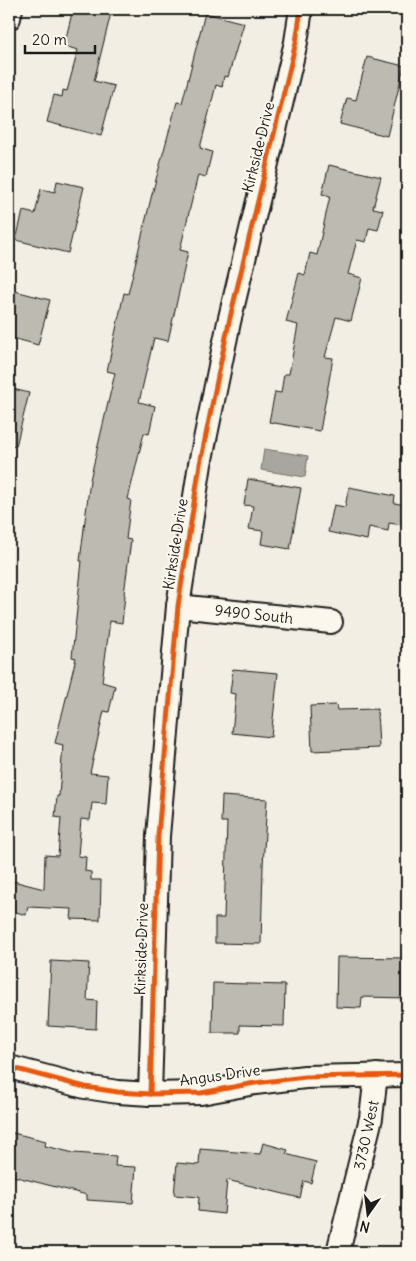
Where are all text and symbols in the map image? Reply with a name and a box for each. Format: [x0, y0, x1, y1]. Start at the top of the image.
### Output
scale bar [25, 22, 95, 54]
text: 20 m [32, 30, 67, 49]
street label: Kirkside Drive [238, 100, 278, 194]
street label: Kirkside Drive [158, 497, 192, 591]
street label: 9490 South [214, 600, 294, 628]
street label: Kirkside Drive [130, 902, 152, 996]
street label: Angus Drive [178, 1060, 262, 1090]
street label: 3730 West [349, 1098, 383, 1172]
north arrow [344, 1188, 394, 1238]
text: N [358, 1217, 372, 1237]

